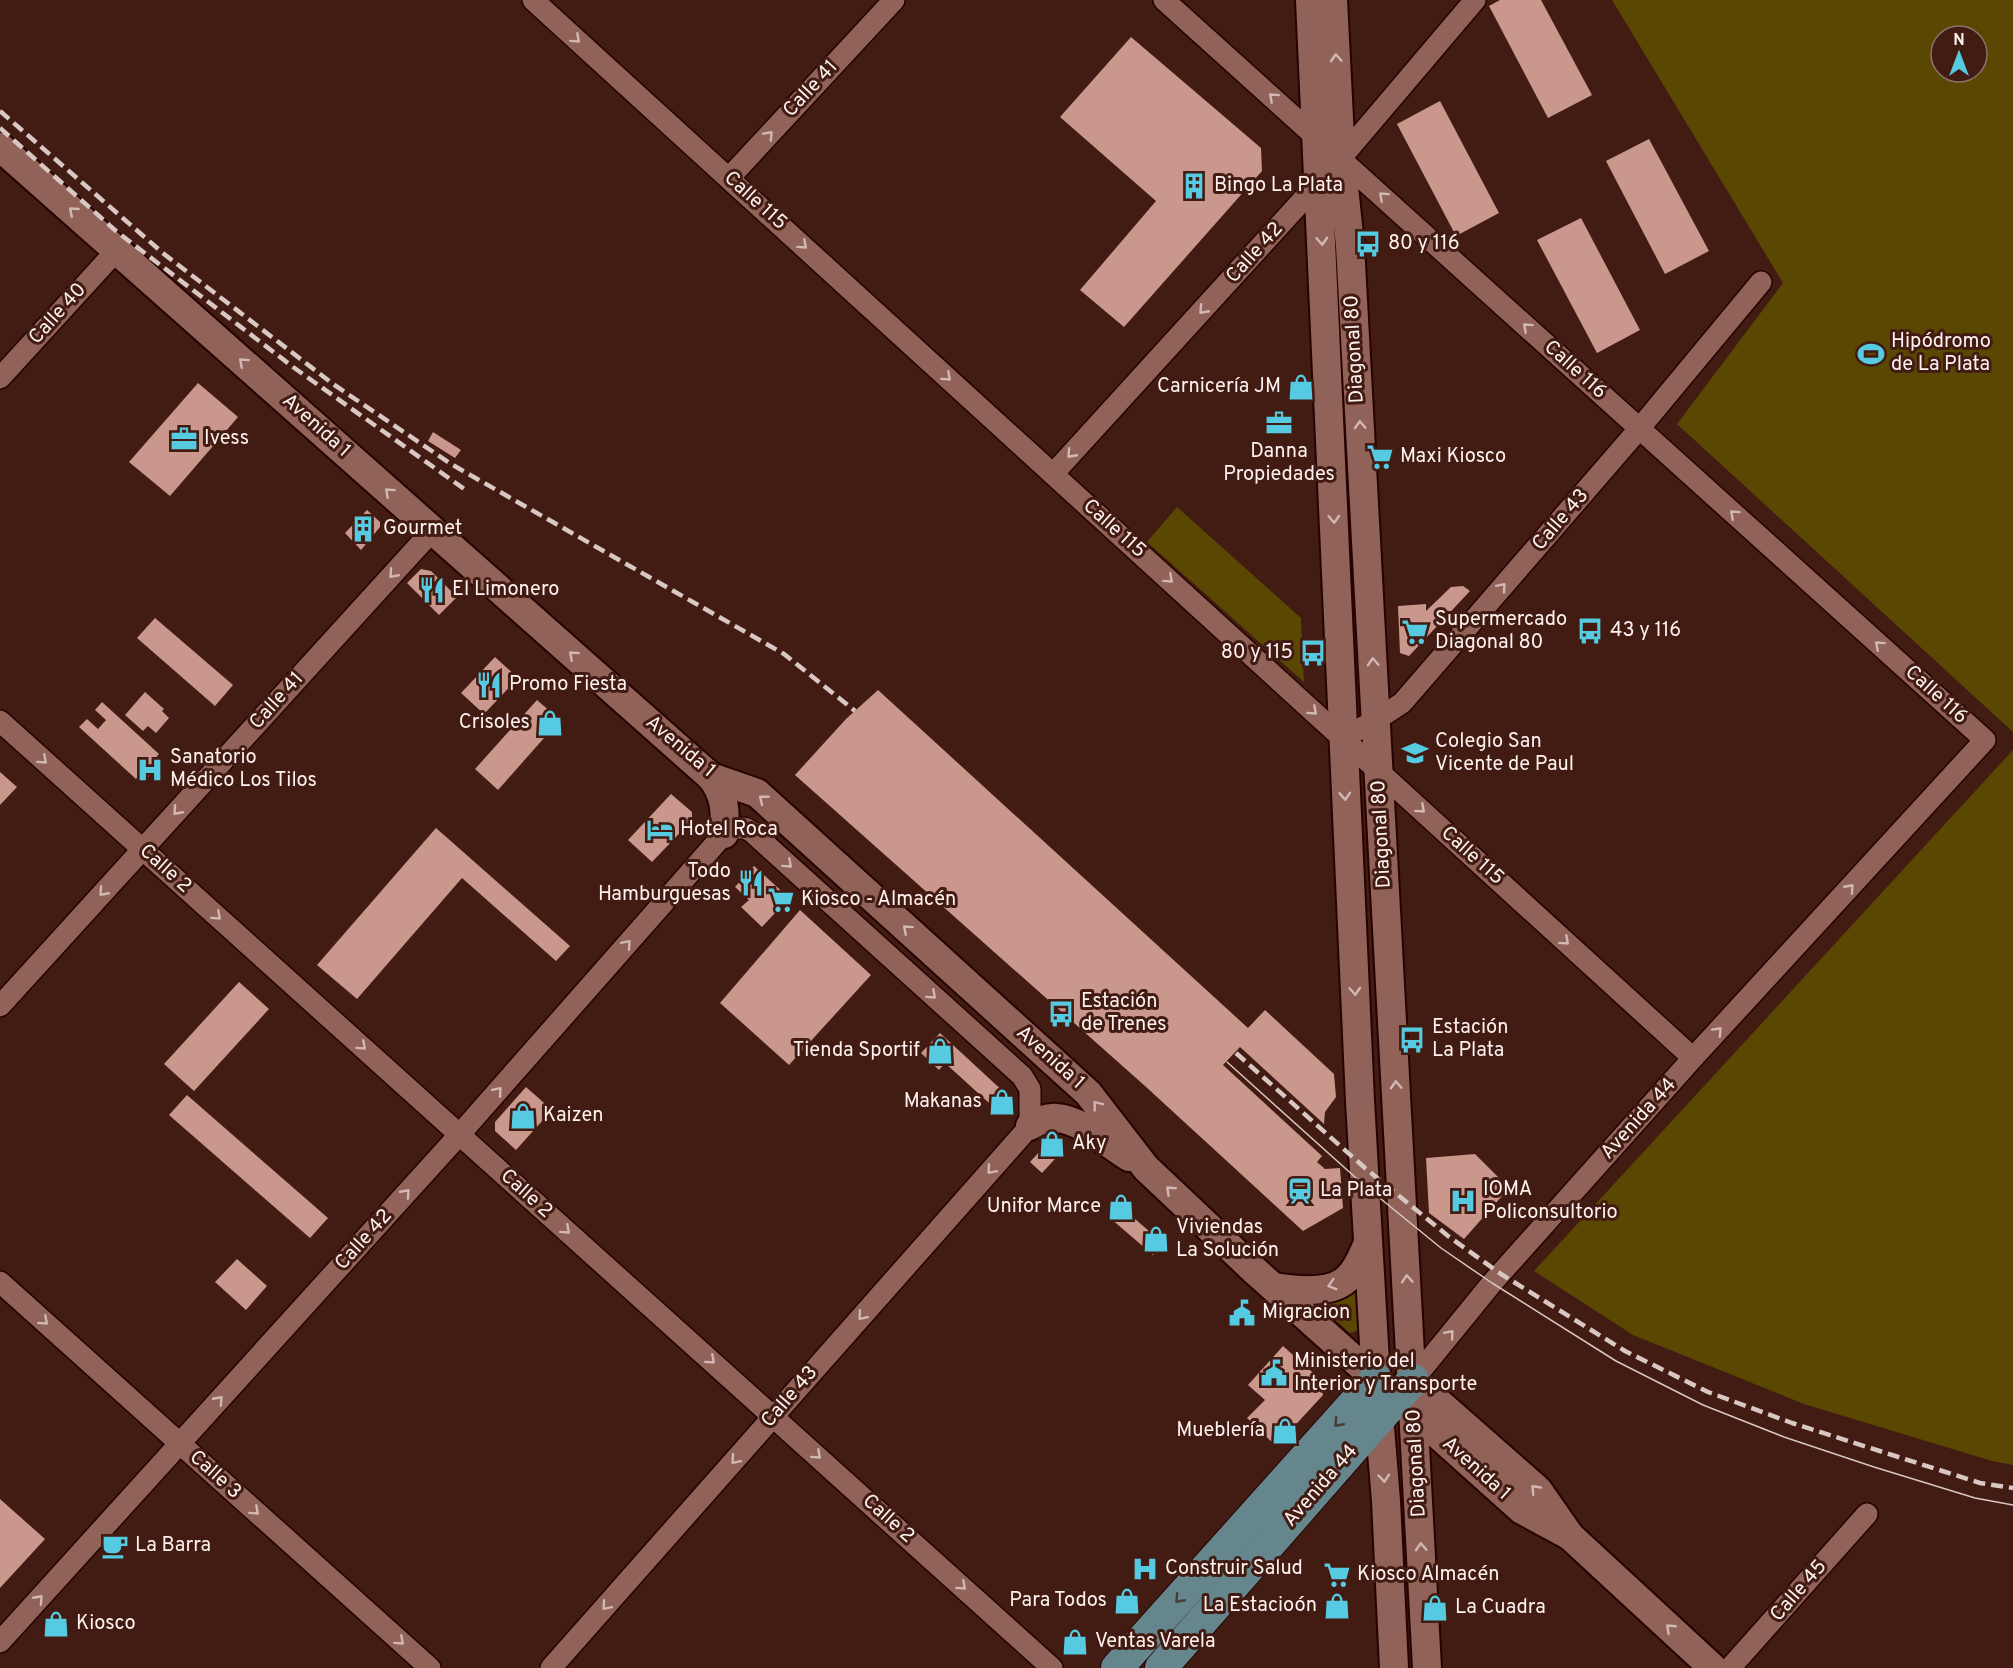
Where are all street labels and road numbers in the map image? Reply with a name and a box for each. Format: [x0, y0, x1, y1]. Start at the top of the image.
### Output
street label: Calle 41 [778, 55, 844, 123]
street label: Calle 115 [718, 166, 792, 236]
street label: Calle 42 [1221, 217, 1289, 289]
street label: Calle 40 [23, 278, 93, 350]
street label: Diagonal 80 [1339, 294, 1371, 404]
street label: Calle 116 [1538, 335, 1612, 405]
street label: Avenida 1 [276, 388, 356, 464]
street label: Calle 43 [1527, 484, 1595, 556]
street label: Calle 115 [1077, 494, 1151, 564]
street label: Calle 116 [1899, 660, 1973, 730]
street label: Calle 41 [244, 667, 310, 735]
street label: Avenida 1 [639, 710, 721, 784]
street label: Diagonal 80 [1366, 779, 1398, 889]
street label: Calle 115 [1435, 821, 1509, 891]
street label: Calle 2 [133, 839, 197, 899]
street label: Avenida 1 [1010, 1020, 1090, 1096]
street label: Avenida 44 [1595, 1073, 1683, 1165]
street label: Calle 2 [494, 1164, 558, 1224]
street label: Calle 42 [330, 1204, 398, 1276]
street label: Calle 43 [756, 1361, 824, 1433]
street label: Diagonal 80 [1401, 1408, 1433, 1518]
street label: Avenida 1 [1436, 1431, 1516, 1507]
street label: Avenida 44 [1278, 1439, 1364, 1533]
street label: Calle 3 [183, 1445, 247, 1505]
street label: Calle 2 [856, 1489, 920, 1549]
street label: Calle 45 [1765, 1554, 1833, 1628]

